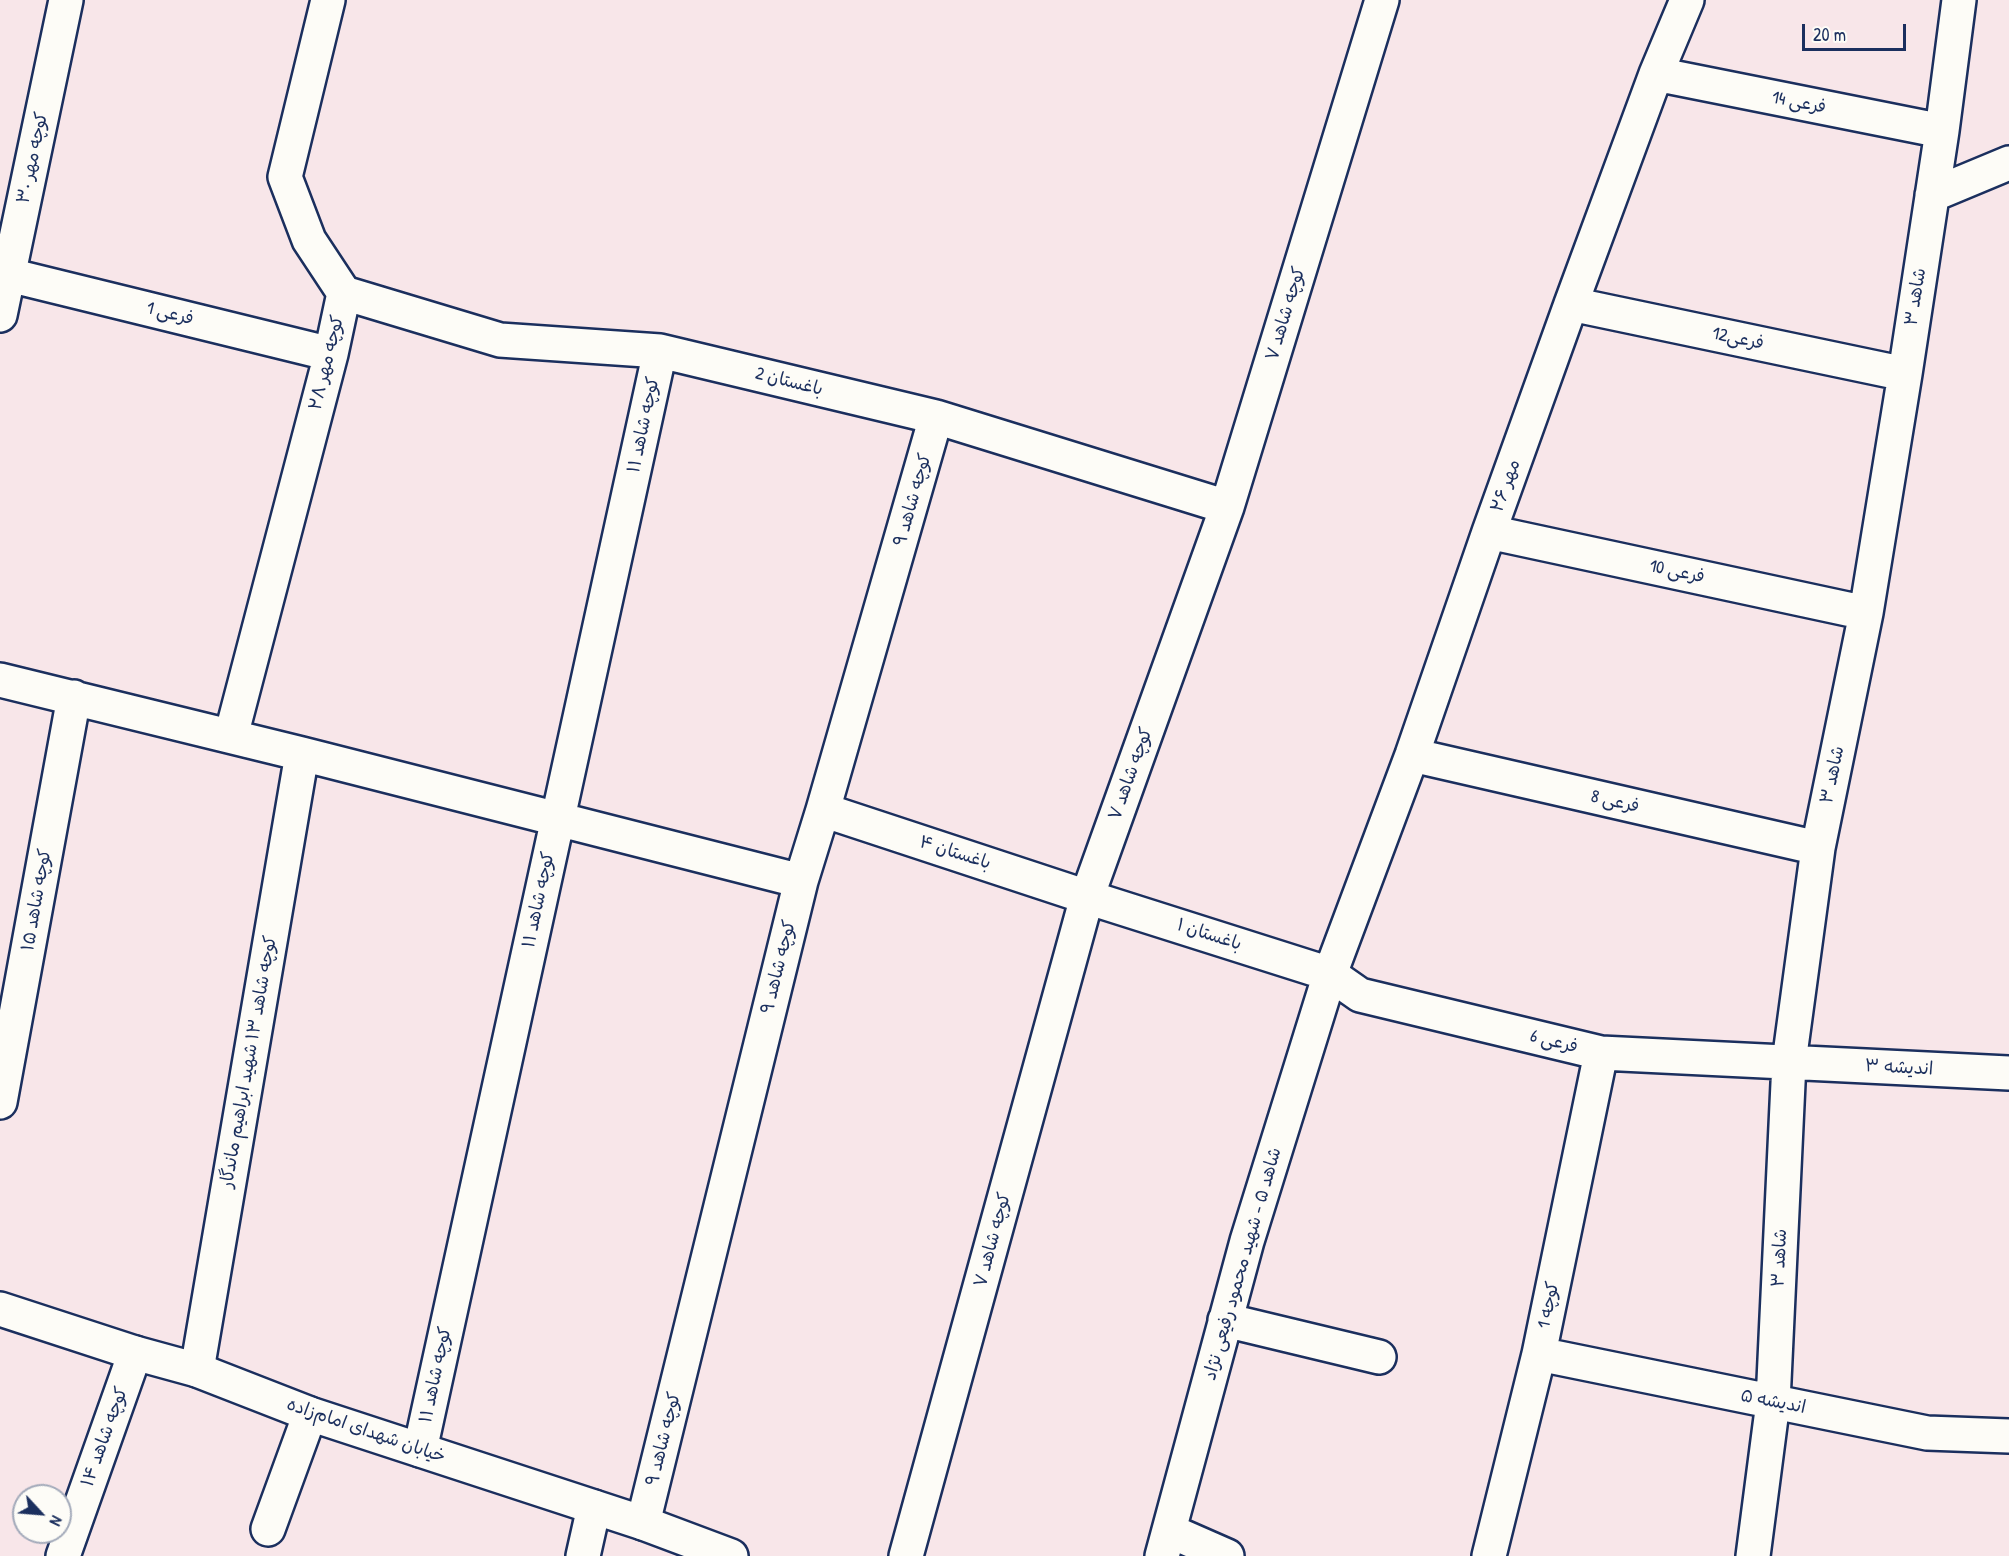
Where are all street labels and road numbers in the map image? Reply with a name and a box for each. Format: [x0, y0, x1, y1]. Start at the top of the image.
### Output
street label: فرعی 14 [1770, 87, 1828, 119]
street label: کوچه مهر ۳۰ [13, 110, 53, 206]
street label: کوچه شاهد ۷ [1261, 264, 1311, 364]
street label: شاهد ۳ [1901, 266, 1931, 328]
street label: فرعی 1 [144, 298, 196, 330]
street label: کوچه مهر ۲۸ [305, 313, 349, 413]
street label: فرعی12 [1710, 323, 1766, 355]
street label: باغستان 2 [753, 363, 825, 401]
street label: کوچه شاهد ۱۱ [623, 375, 665, 475]
street label: کوچه شاهد ۹ [889, 451, 937, 549]
street label: مهر ۲۶ [1487, 457, 1525, 515]
street label: فرعی 10 [1647, 556, 1707, 588]
street label: کوچه شاهد ۷ [1104, 725, 1158, 823]
street label: شاهد ۳ [1816, 744, 1850, 806]
street label: فرعی 8 [1589, 786, 1641, 818]
street label: باغستان ۴ [916, 831, 994, 875]
street label: کوچه شاهد ۱۵ [17, 847, 57, 953]
street label: کوچه شاهد ۱۱ [518, 850, 560, 950]
street label: باغستان ۱ [1174, 914, 1244, 956]
street label: کوچه شاهد ۹ [757, 918, 801, 1016]
street label: کوچه شاهد ۱۳ شهید ابراهیم ماندگار [216, 934, 282, 1190]
street label: فرعی 6 [1528, 1026, 1580, 1058]
street label: اندیشه ۳ [1864, 1055, 1934, 1081]
street label: شاهد ۵ - شهید محمود رفیعی نژاد [1199, 1145, 1287, 1383]
street label: کوچه شاهد ۷ [970, 1190, 1016, 1290]
street label: شاهد ۳ [1768, 1228, 1792, 1288]
street label: کوچه 1 [1534, 1280, 1564, 1330]
street label: کوچه شاهد ۱۱ [415, 1325, 457, 1425]
street label: کوچه شاهد ۱۴ [77, 1384, 133, 1490]
street label: اندیشه ۵ [1738, 1385, 1808, 1419]
street label: کوچه شاهد ۹ [642, 1390, 686, 1488]
street label: خیابان شهدای امام‌زاده [284, 1394, 448, 1468]

